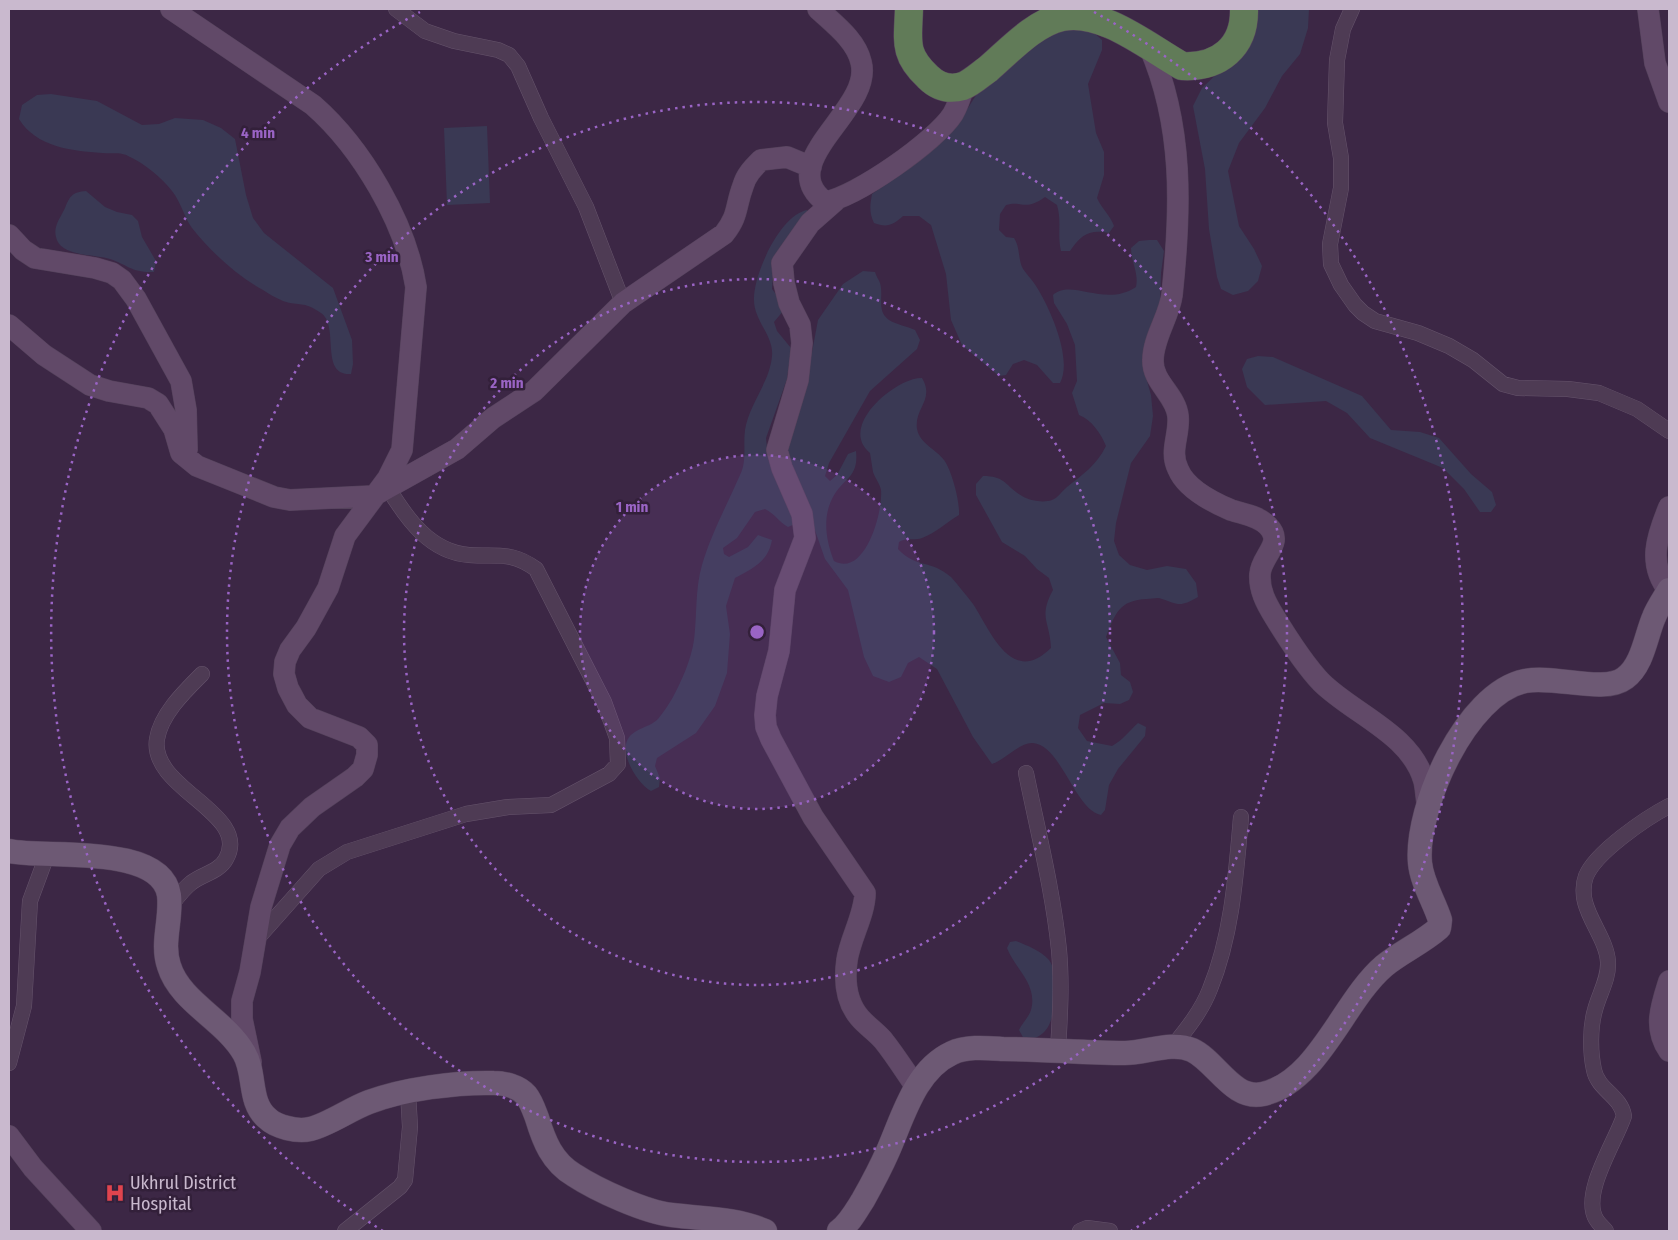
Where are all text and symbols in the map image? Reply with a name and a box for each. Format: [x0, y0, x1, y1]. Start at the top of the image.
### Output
text: 4 min [241, 124, 275, 142]
text: 3 min [364, 248, 399, 266]
text: 2 min [489, 374, 524, 392]
text: 1 min [616, 498, 648, 516]
centre of rings [748, 623, 766, 641]
place label: Ukhrul District Hospital [130, 1172, 236, 1215]
hospital icon: Ukhrul District Hospital [104, 1182, 126, 1204]

